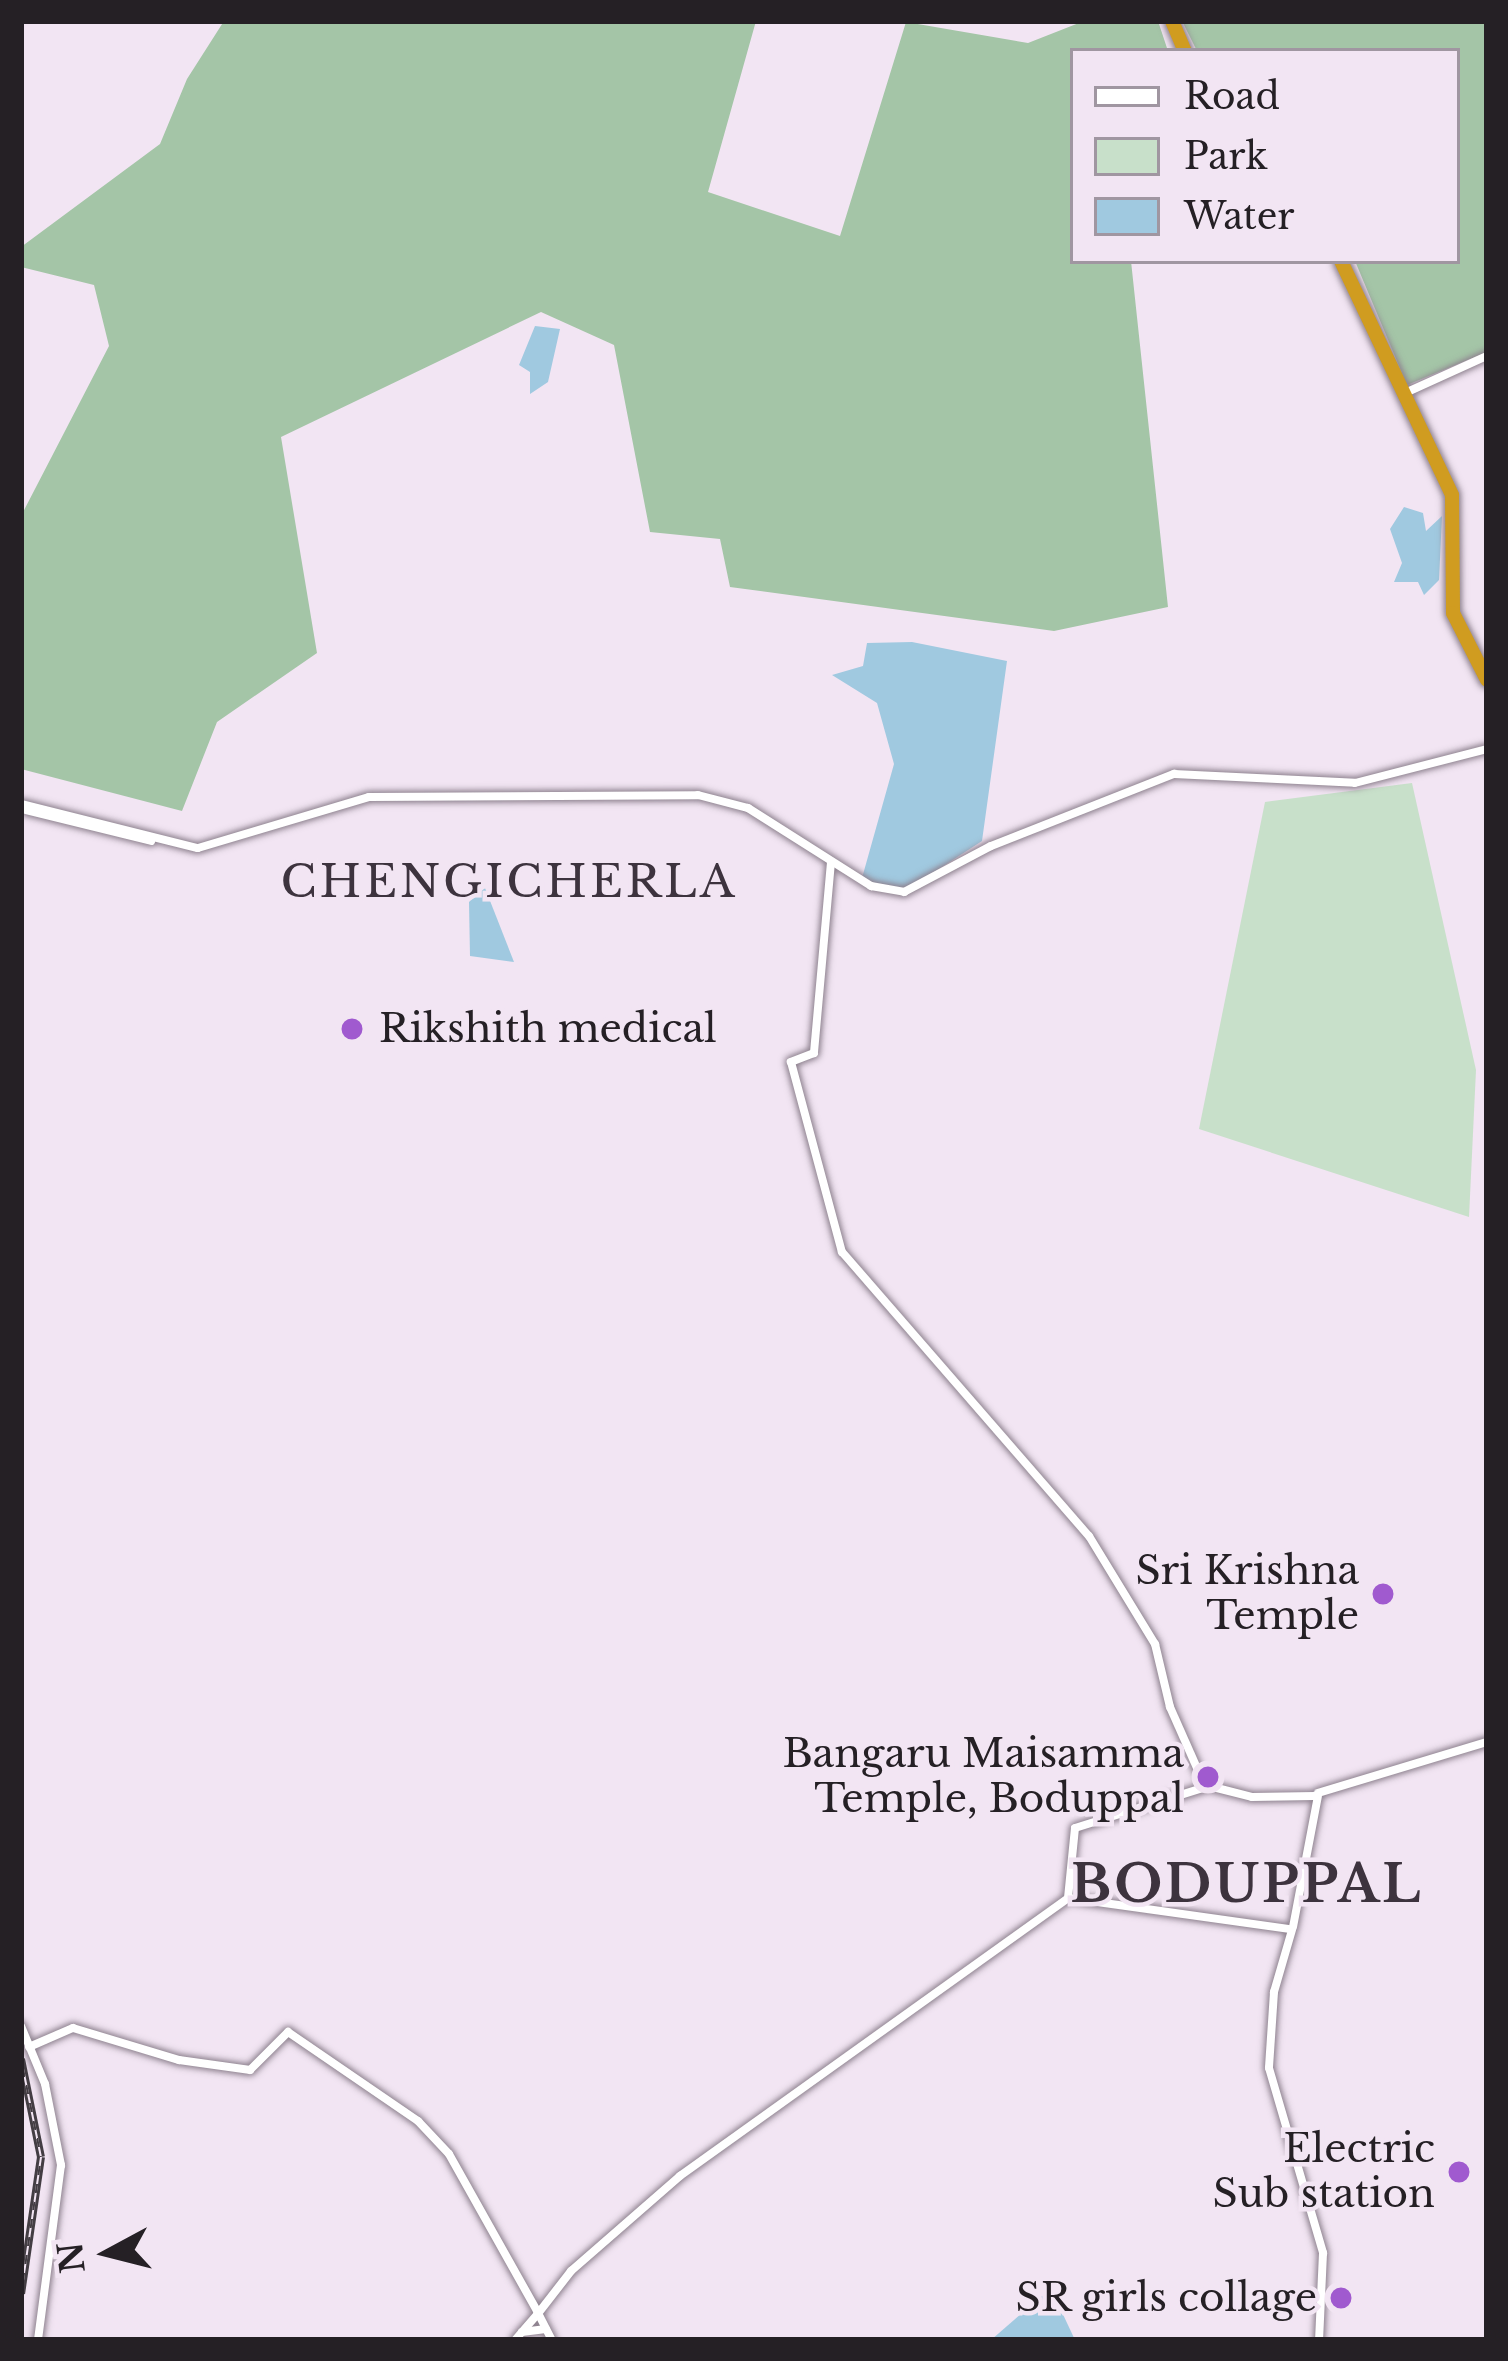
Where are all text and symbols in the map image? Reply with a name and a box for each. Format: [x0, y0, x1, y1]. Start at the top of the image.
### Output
legend [1070, 48, 1460, 264]
text: Road [1184, 74, 1280, 119]
text: Park [1184, 134, 1268, 179]
text: Water [1184, 194, 1295, 239]
district label: CHENGICHERLA [280, 855, 738, 909]
place label: Rikshith medical [379, 1006, 717, 1052]
marker: Rikshith medical [336, 1013, 368, 1045]
place label: Sri Krishna Temple [1135, 1549, 1359, 1640]
marker: Sri Krishna Temple [1370, 1581, 1396, 1607]
place label: Bangaru Maisamma Temple, Boduppal [783, 1732, 1184, 1823]
marker: Bangaru Maisamma Temple, Boduppal [1195, 1764, 1221, 1790]
district label: BODUPPAL [1070, 1854, 1424, 1916]
place label: Electric Sub station [1213, 2127, 1435, 2218]
marker: Electric Sub station [1446, 2159, 1472, 2185]
north arrow [48, 2193, 168, 2313]
text: N [50, 2240, 94, 2275]
place label: SR girls collage [1014, 2275, 1317, 2321]
marker: SR girls collage [1328, 2285, 1354, 2311]

